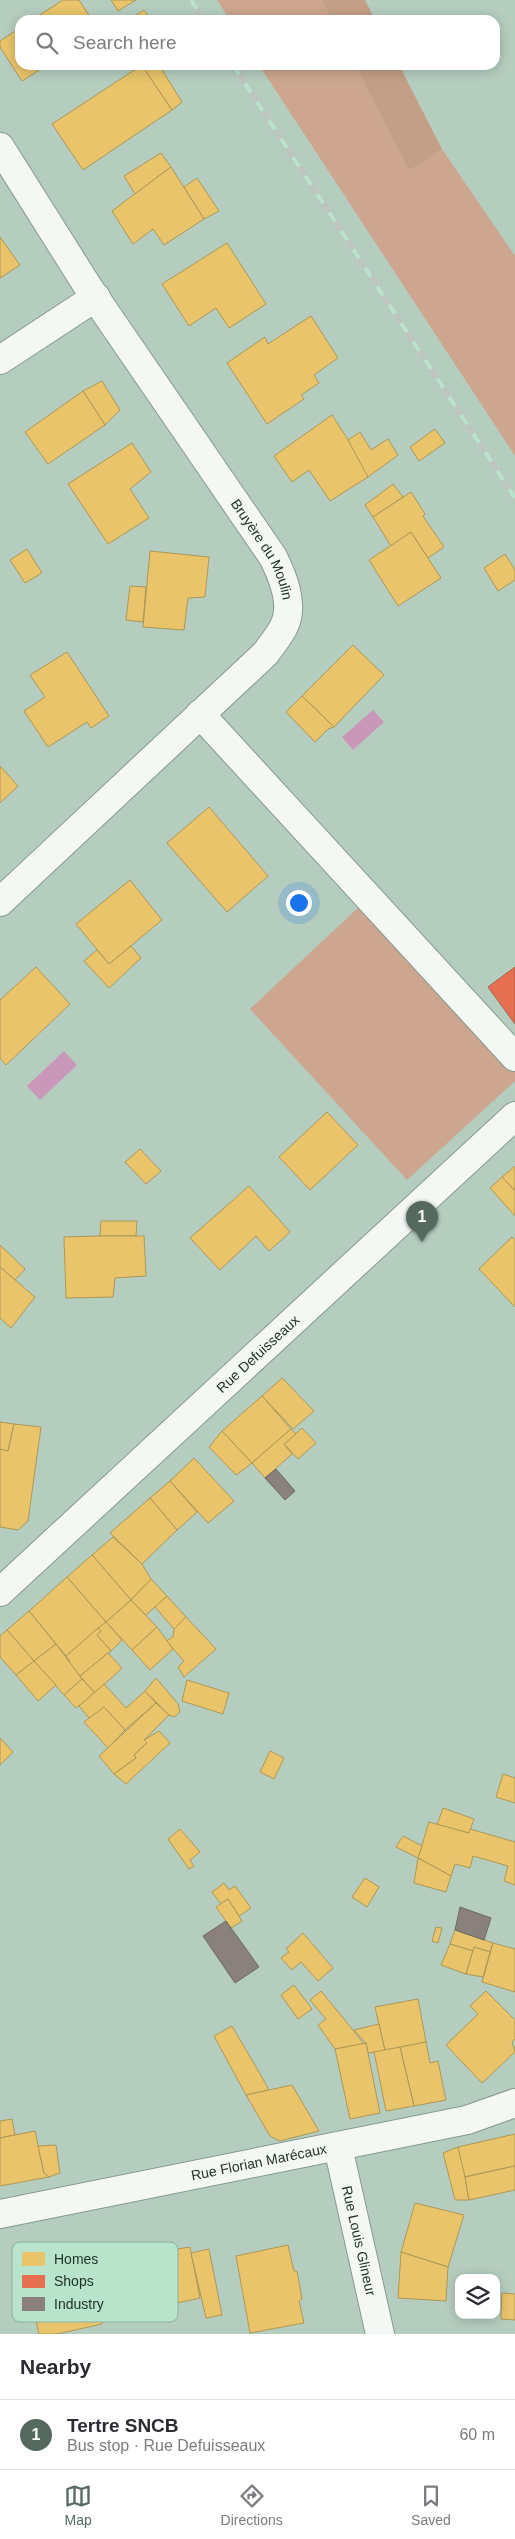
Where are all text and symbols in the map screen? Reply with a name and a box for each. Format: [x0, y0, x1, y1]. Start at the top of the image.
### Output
search box [15, 15, 500, 70]
icon: search [33, 29, 61, 57]
text: Search here [73, 32, 177, 53]
street label: Bruyère du Moulin [228, 496, 296, 601]
your location [286, 890, 312, 916]
pin: 1 [406, 1201, 438, 1242]
street label: Rue Defuisseaux [213, 1312, 302, 1396]
street label: Rue Florian Marécaux [190, 2140, 328, 2183]
street label: Rue Louis Glineur [339, 2184, 379, 2297]
legend [12, 2242, 178, 2322]
text: Homes [54, 2251, 98, 2267]
text: Shops [54, 2273, 94, 2289]
map controls [455, 2274, 500, 2319]
button: layers [455, 2274, 500, 2319]
text: Industry [54, 2296, 104, 2312]
text: Nearby [20, 2355, 91, 2378]
text: Tertre SNCB [67, 2415, 179, 2436]
text: 1 [32, 2426, 40, 2443]
text: 60 m [459, 2426, 495, 2443]
text: Bus stop · Rue Defuisseaux [67, 2437, 265, 2454]
tab: Map [64, 2482, 92, 2528]
tab: Directions [221, 2482, 283, 2528]
tab: Saved [411, 2482, 451, 2528]

